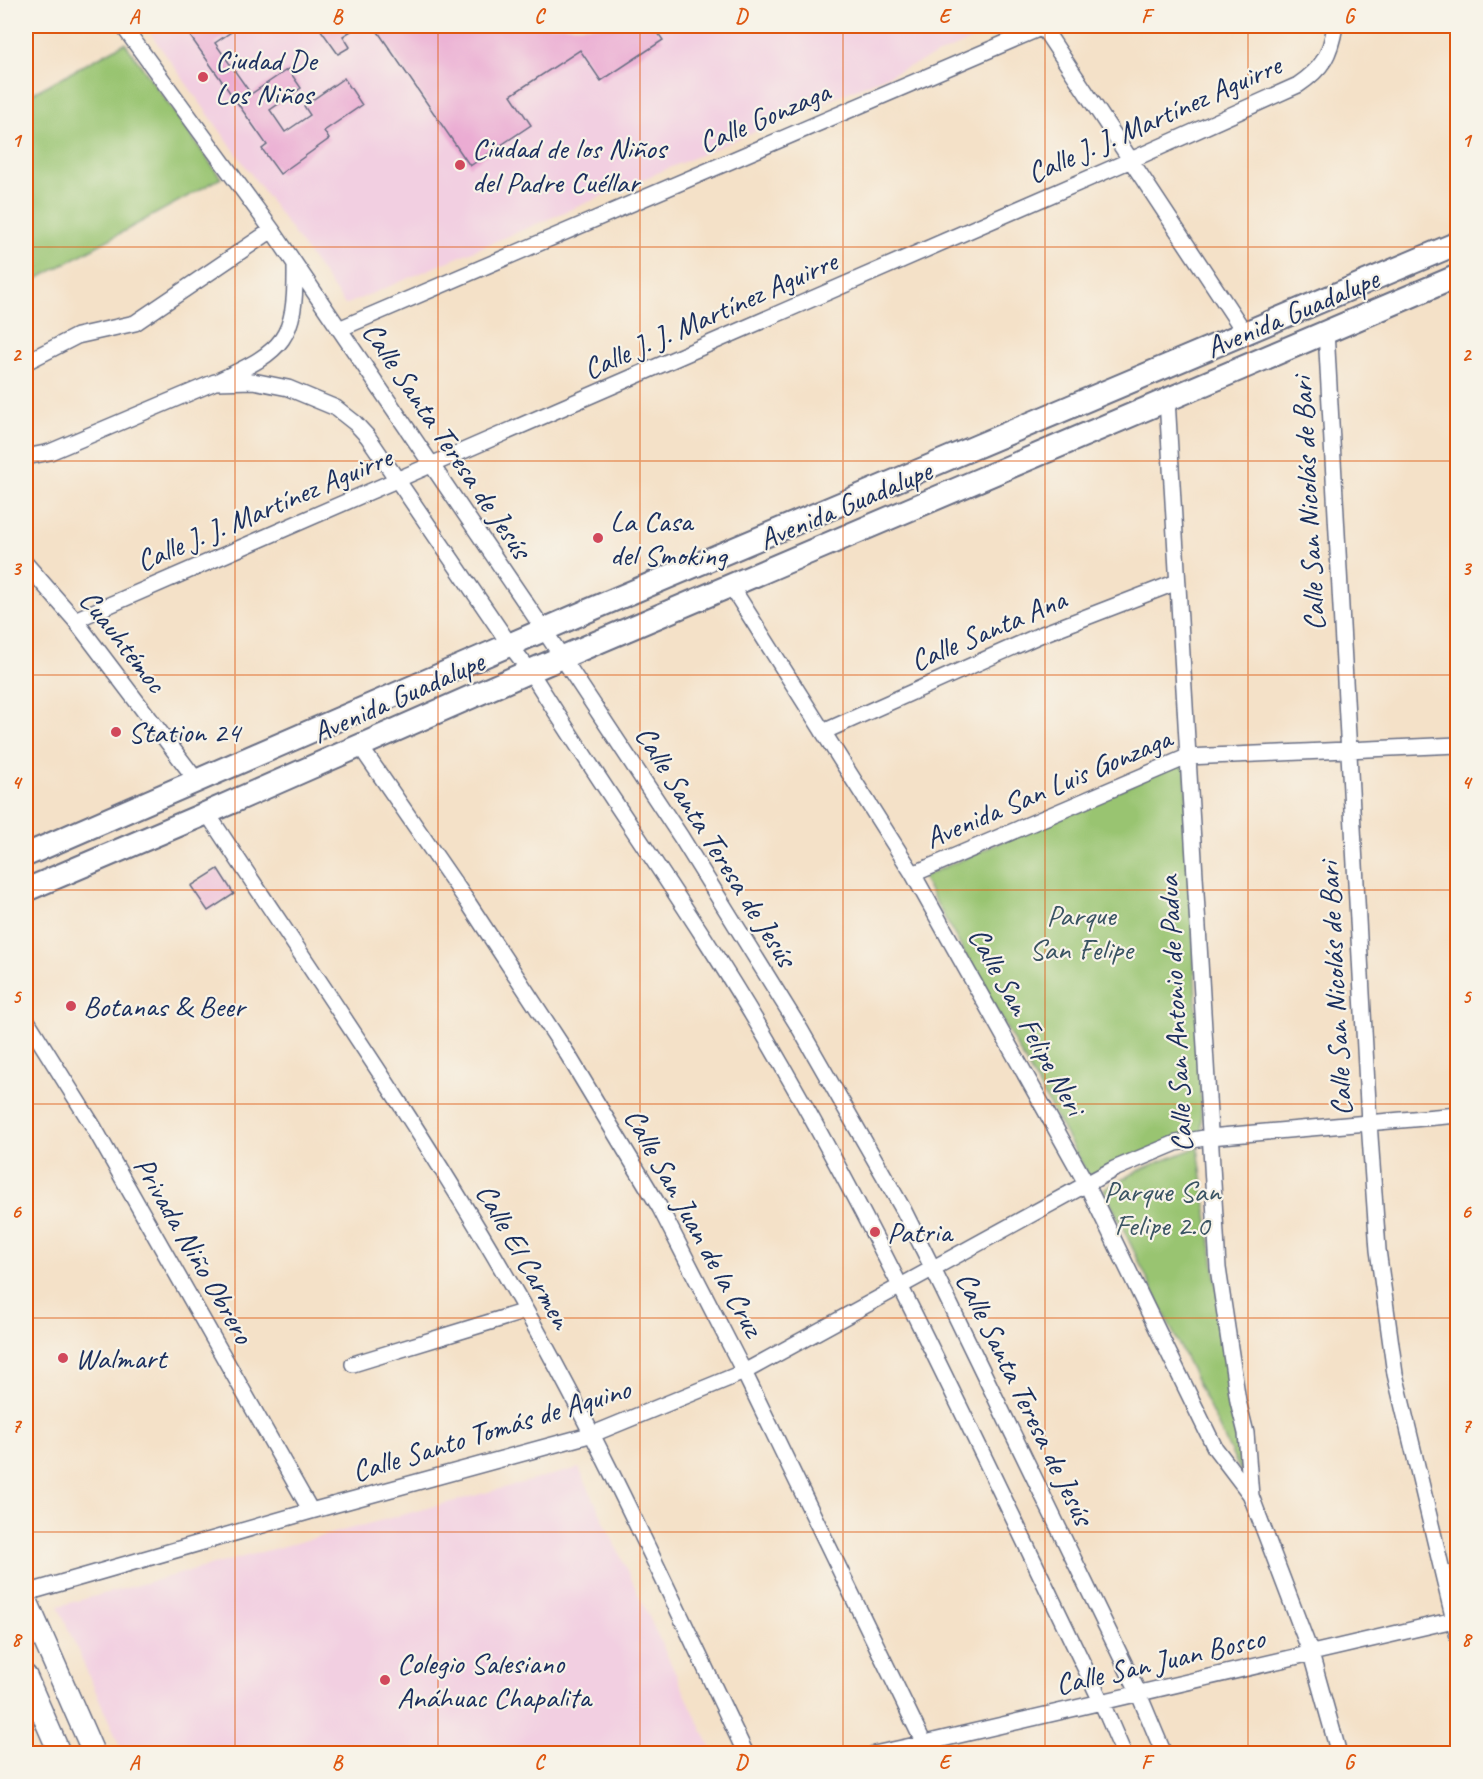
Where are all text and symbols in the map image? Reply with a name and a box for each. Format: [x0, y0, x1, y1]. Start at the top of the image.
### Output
text: A [129, 4, 141, 29]
text: B [332, 4, 344, 29]
text: C [534, 4, 546, 29]
text: D [735, 4, 749, 29]
text: E [939, 4, 953, 29]
text: F [1141, 4, 1155, 29]
text: G [1344, 4, 1357, 29]
place label: Ciudad De Los Niños [215, 41, 319, 113]
street label: Calle J. J. Martínez Aguirre [1021, 45, 1289, 192]
marker: Ciudad De Los Niños [196, 70, 210, 84]
street label: Calle Gonzaga [693, 72, 837, 162]
text: 1 [12, 128, 23, 153]
text: 1 [1462, 128, 1473, 153]
place label: Ciudad de los Niños del Padre Cuéllar [472, 129, 669, 201]
marker: Ciudad de los Niños del Padre Cuéllar [453, 158, 467, 172]
street label: Calle J. J. Martínez Aguirre [577, 241, 845, 388]
street label: Avenida Guadalupe [1200, 259, 1386, 366]
street label: Calle Santa Teresa de Jesús [354, 315, 542, 568]
text: 2 [12, 342, 23, 367]
text: 2 [1462, 342, 1473, 367]
street label: Calle San Nicolás de Bari [1282, 373, 1334, 632]
street label: Calle J. J. Martínez Aguirre [130, 437, 400, 580]
street label: Avenida Guadalupe [753, 451, 939, 558]
place label: La Casa del Smoking [610, 502, 729, 574]
marker: La Casa del Smoking [591, 531, 605, 545]
text: 3 [12, 556, 23, 581]
text: 3 [1462, 556, 1473, 581]
street label: Calle Santa Ana [904, 579, 1073, 680]
street label: Cuauhtémoc [71, 582, 176, 701]
street label: Avenida Guadalupe [306, 641, 492, 752]
place label: Station 24 [128, 713, 243, 751]
street label: Avenida San Luis Gonzaga [919, 718, 1179, 857]
street label: Calle Santa Teresa de Jesús [627, 719, 807, 976]
marker: Station 24 [109, 725, 123, 739]
text: 4 [12, 770, 24, 795]
text: 4 [1462, 770, 1474, 795]
street label: Calle San Nicolás de Bari [1309, 858, 1361, 1117]
street label: Calle San Antonio de Padua [1149, 873, 1201, 1153]
park label: Parque San Felipe [1029, 896, 1135, 968]
street label: Calle San Felipe Neri [960, 920, 1096, 1125]
text: 5 [12, 984, 23, 1009]
text: 5 [1462, 984, 1473, 1009]
place label: Botanas & Beer [83, 987, 248, 1025]
marker: Botanas & Beer [64, 999, 78, 1013]
street label: Calle San Juan de la Cruz [616, 1101, 774, 1345]
street label: Privada Niño Obrero [125, 1150, 263, 1351]
park label: Parque San Felipe 2.0 [1104, 1172, 1222, 1244]
street label: Calle El Carmen [467, 1177, 582, 1337]
text: 6 [11, 1199, 22, 1224]
text: 6 [1461, 1199, 1472, 1224]
place label: Patria [887, 1213, 954, 1251]
marker: Patria [868, 1225, 882, 1239]
street label: Calle Santa Teresa de Jesús [947, 1265, 1104, 1533]
place label: Walmart [75, 1339, 169, 1377]
marker: Walmart [56, 1351, 70, 1365]
street label: Calle Santo Tomás de Aquino [347, 1369, 636, 1490]
text: 7 [12, 1413, 23, 1438]
text: 7 [1462, 1413, 1473, 1438]
street label: Calle San Juan Bosco [1052, 1618, 1270, 1704]
text: 8 [12, 1627, 24, 1652]
text: 8 [1462, 1627, 1474, 1652]
place label: Colegio Salesiano Anáhuac Chapalita [397, 1644, 593, 1716]
marker: Colegio Salesiano Anáhuac Chapalita [378, 1673, 392, 1687]
text: A [129, 1750, 141, 1775]
text: B [332, 1750, 344, 1775]
text: C [534, 1750, 546, 1775]
text: D [735, 1750, 749, 1775]
text: E [939, 1750, 953, 1775]
text: F [1141, 1750, 1155, 1775]
text: G [1344, 1750, 1357, 1775]

